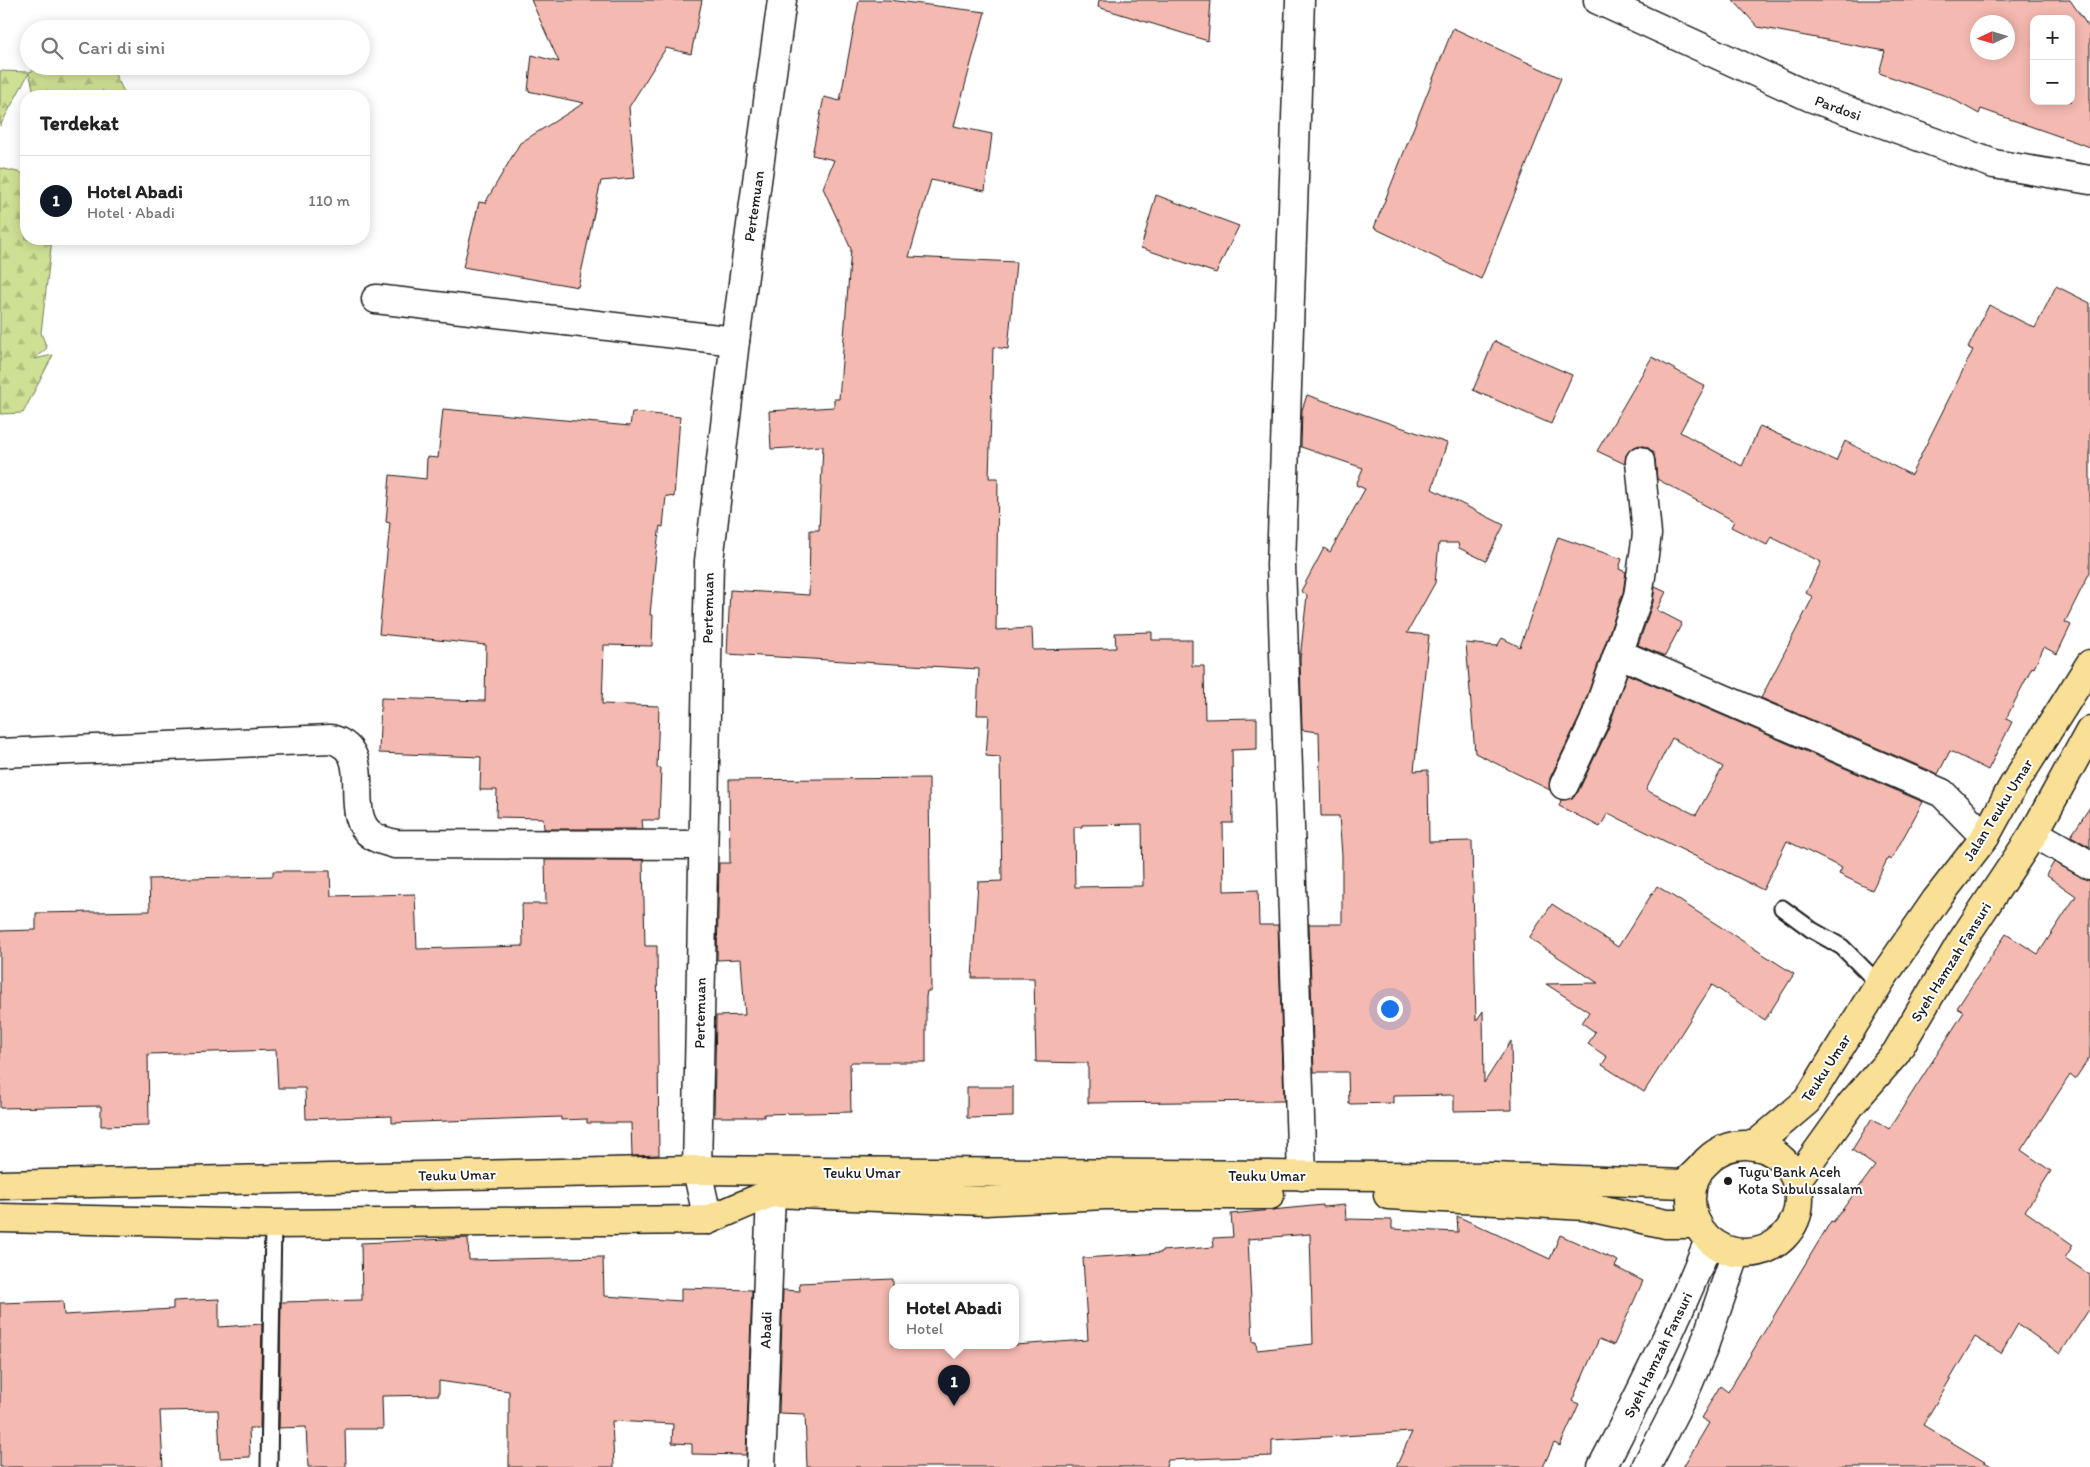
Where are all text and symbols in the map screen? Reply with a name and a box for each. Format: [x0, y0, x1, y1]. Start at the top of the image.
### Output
north arrow [1970, 15, 2015, 60]
map controls [2030, 15, 2075, 105]
button: + [2030, 15, 2075, 60]
search box [20, 20, 370, 75]
icon: search [38, 34, 66, 62]
text: Cari di sini [78, 36, 165, 59]
button: − [2030, 60, 2075, 105]
street label: Pardosi [1812, 91, 1864, 125]
text: Terdekat [40, 110, 119, 135]
street label: Pertemuan [740, 169, 768, 243]
text: Hotel Abadi [87, 180, 183, 203]
text: 1 [52, 191, 60, 210]
text: 110 m [308, 191, 350, 210]
text: Hotel · Abadi [87, 203, 175, 222]
street label: Pertemuan [698, 572, 718, 644]
street label: Jalan Teuku Umar [1959, 755, 2037, 864]
street label: Syeh Hamzah Fansuri [1907, 899, 1995, 1025]
street label: Pertemuan [690, 977, 710, 1049]
your location [1377, 996, 1403, 1022]
street label: Teuku Umar [1797, 1031, 1855, 1105]
place label: Tugu Bank Aceh Kota Subulussalam [1738, 1163, 1863, 1198]
street label: Teuku Umar [823, 1164, 901, 1182]
street label: Teuku Umar [418, 1165, 496, 1185]
street label: Teuku Umar [1228, 1167, 1306, 1185]
marker: Tugu Bank Aceh Kota Subulussalam [1722, 1175, 1734, 1187]
popup [889, 1284, 1019, 1349]
street label: Syeh Hamzah Fansuri [1620, 1289, 1696, 1421]
text: Hotel Abadi [906, 1296, 1002, 1319]
street label: Abadi [756, 1311, 776, 1349]
text: Hotel [906, 1319, 943, 1338]
pin: 1 [938, 1365, 970, 1406]

